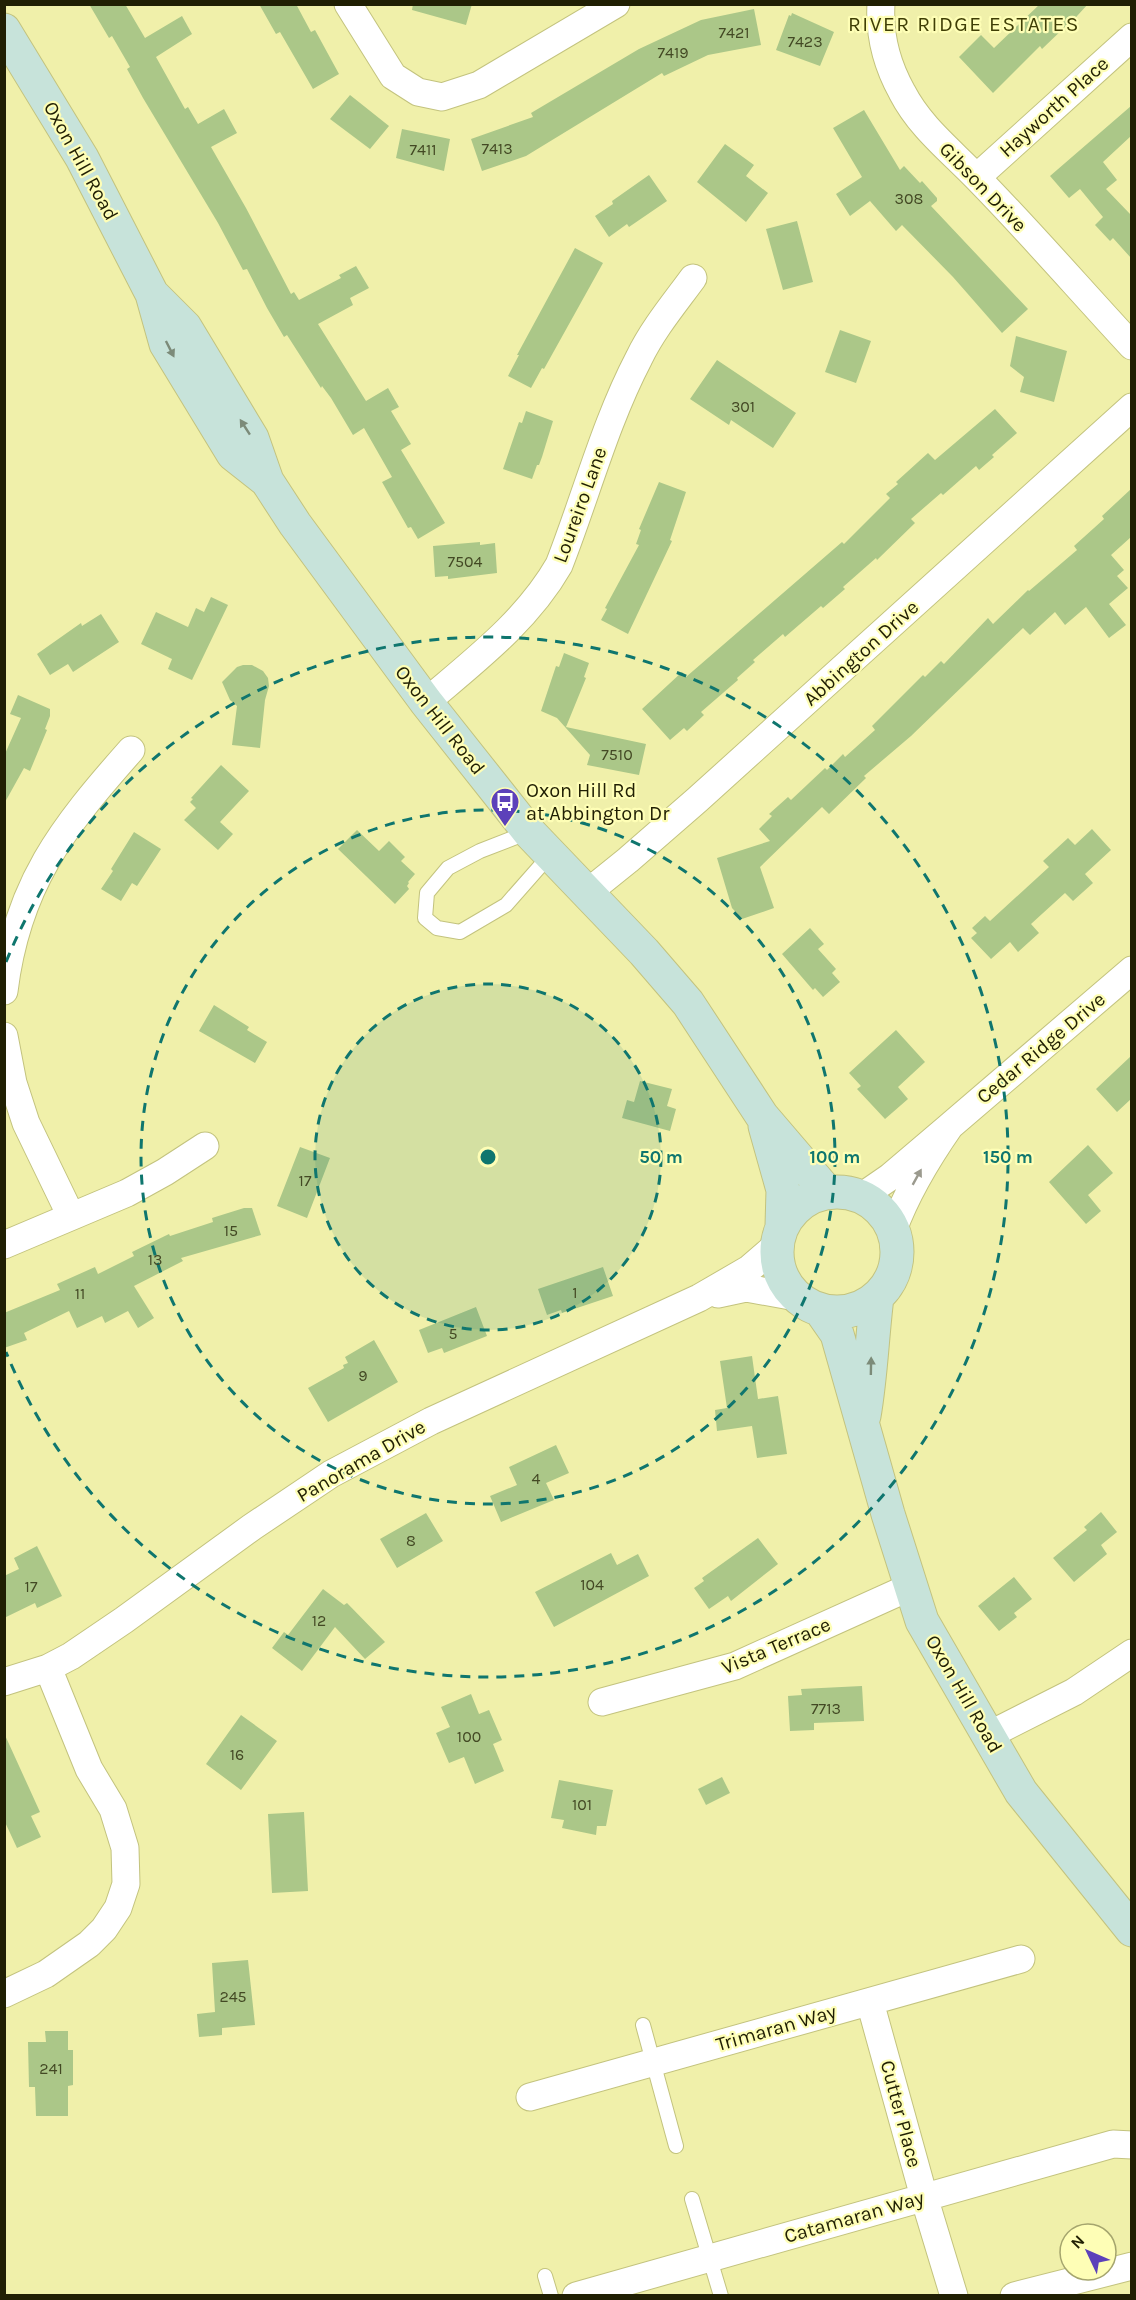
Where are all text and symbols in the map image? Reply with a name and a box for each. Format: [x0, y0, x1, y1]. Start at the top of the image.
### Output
district label: RIVER RIDGE ESTATES [848, 12, 1080, 36]
house number: 7421 [718, 23, 750, 42]
house number: 7423 [787, 32, 823, 51]
house number: 7419 [657, 43, 689, 62]
street label: Hayworth Place [995, 52, 1113, 162]
street label: Oxon Hill Road [39, 98, 123, 224]
street label: Gibson Drive [935, 137, 1031, 237]
house number: 7413 [481, 139, 513, 158]
house number: 7411 [409, 140, 437, 159]
house number: 308 [895, 189, 923, 208]
one-way arrow [165, 341, 174, 358]
house number: 301 [731, 397, 755, 416]
one-way arrow [240, 419, 251, 435]
street label: Loureiro Lane [548, 444, 612, 566]
house number: 7504 [448, 552, 483, 571]
street label: Abbington Drive [799, 595, 923, 711]
street label: Oxon Hill Road [390, 661, 490, 779]
house number: 7510 [601, 745, 633, 764]
place label: Oxon Hill Rd at Abbington Dr [526, 779, 670, 825]
bus stop icon: Oxon Hill Rd at Abbington Dr [489, 786, 521, 828]
street label: Cedar Ridge Drive [972, 988, 1110, 1108]
text: 50 m [639, 1146, 683, 1168]
text: 100 m [810, 1146, 860, 1168]
text: 150 m [983, 1146, 1033, 1168]
centre of rings [478, 1147, 498, 1167]
one-way arrow [912, 1168, 922, 1185]
house number: 17 [299, 1171, 312, 1190]
house number: 15 [224, 1221, 238, 1240]
house number: 13 [148, 1250, 162, 1269]
house number: 1 [572, 1283, 578, 1302]
house number: 11 [75, 1284, 85, 1303]
house number: 5 [448, 1324, 458, 1343]
one-way arrow [866, 1356, 876, 1375]
house number: 9 [358, 1366, 368, 1385]
street label: Panorama Drive [293, 1415, 429, 1507]
house number: 4 [532, 1469, 541, 1488]
house number: 8 [406, 1531, 416, 1550]
house number: 104 [580, 1575, 604, 1594]
house number: 17 [25, 1577, 38, 1596]
house number: 12 [312, 1611, 326, 1630]
street label: Vista Terrace [718, 1613, 834, 1679]
street label: Oxon Hill Road [921, 1631, 1007, 1757]
house number: 7713 [811, 1699, 841, 1718]
house number: 100 [457, 1727, 481, 1746]
house number: 16 [230, 1745, 244, 1764]
house number: 101 [572, 1795, 592, 1814]
house number: 245 [219, 1987, 247, 2006]
street label: Trimaran Way [713, 2000, 839, 2056]
street label: Cutter Place [876, 2058, 926, 2170]
house number: 241 [39, 2059, 63, 2078]
street label: Catamaran Way [782, 2186, 926, 2248]
north arrow [1058, 2222, 1118, 2282]
text: N [1067, 2231, 1088, 2253]

